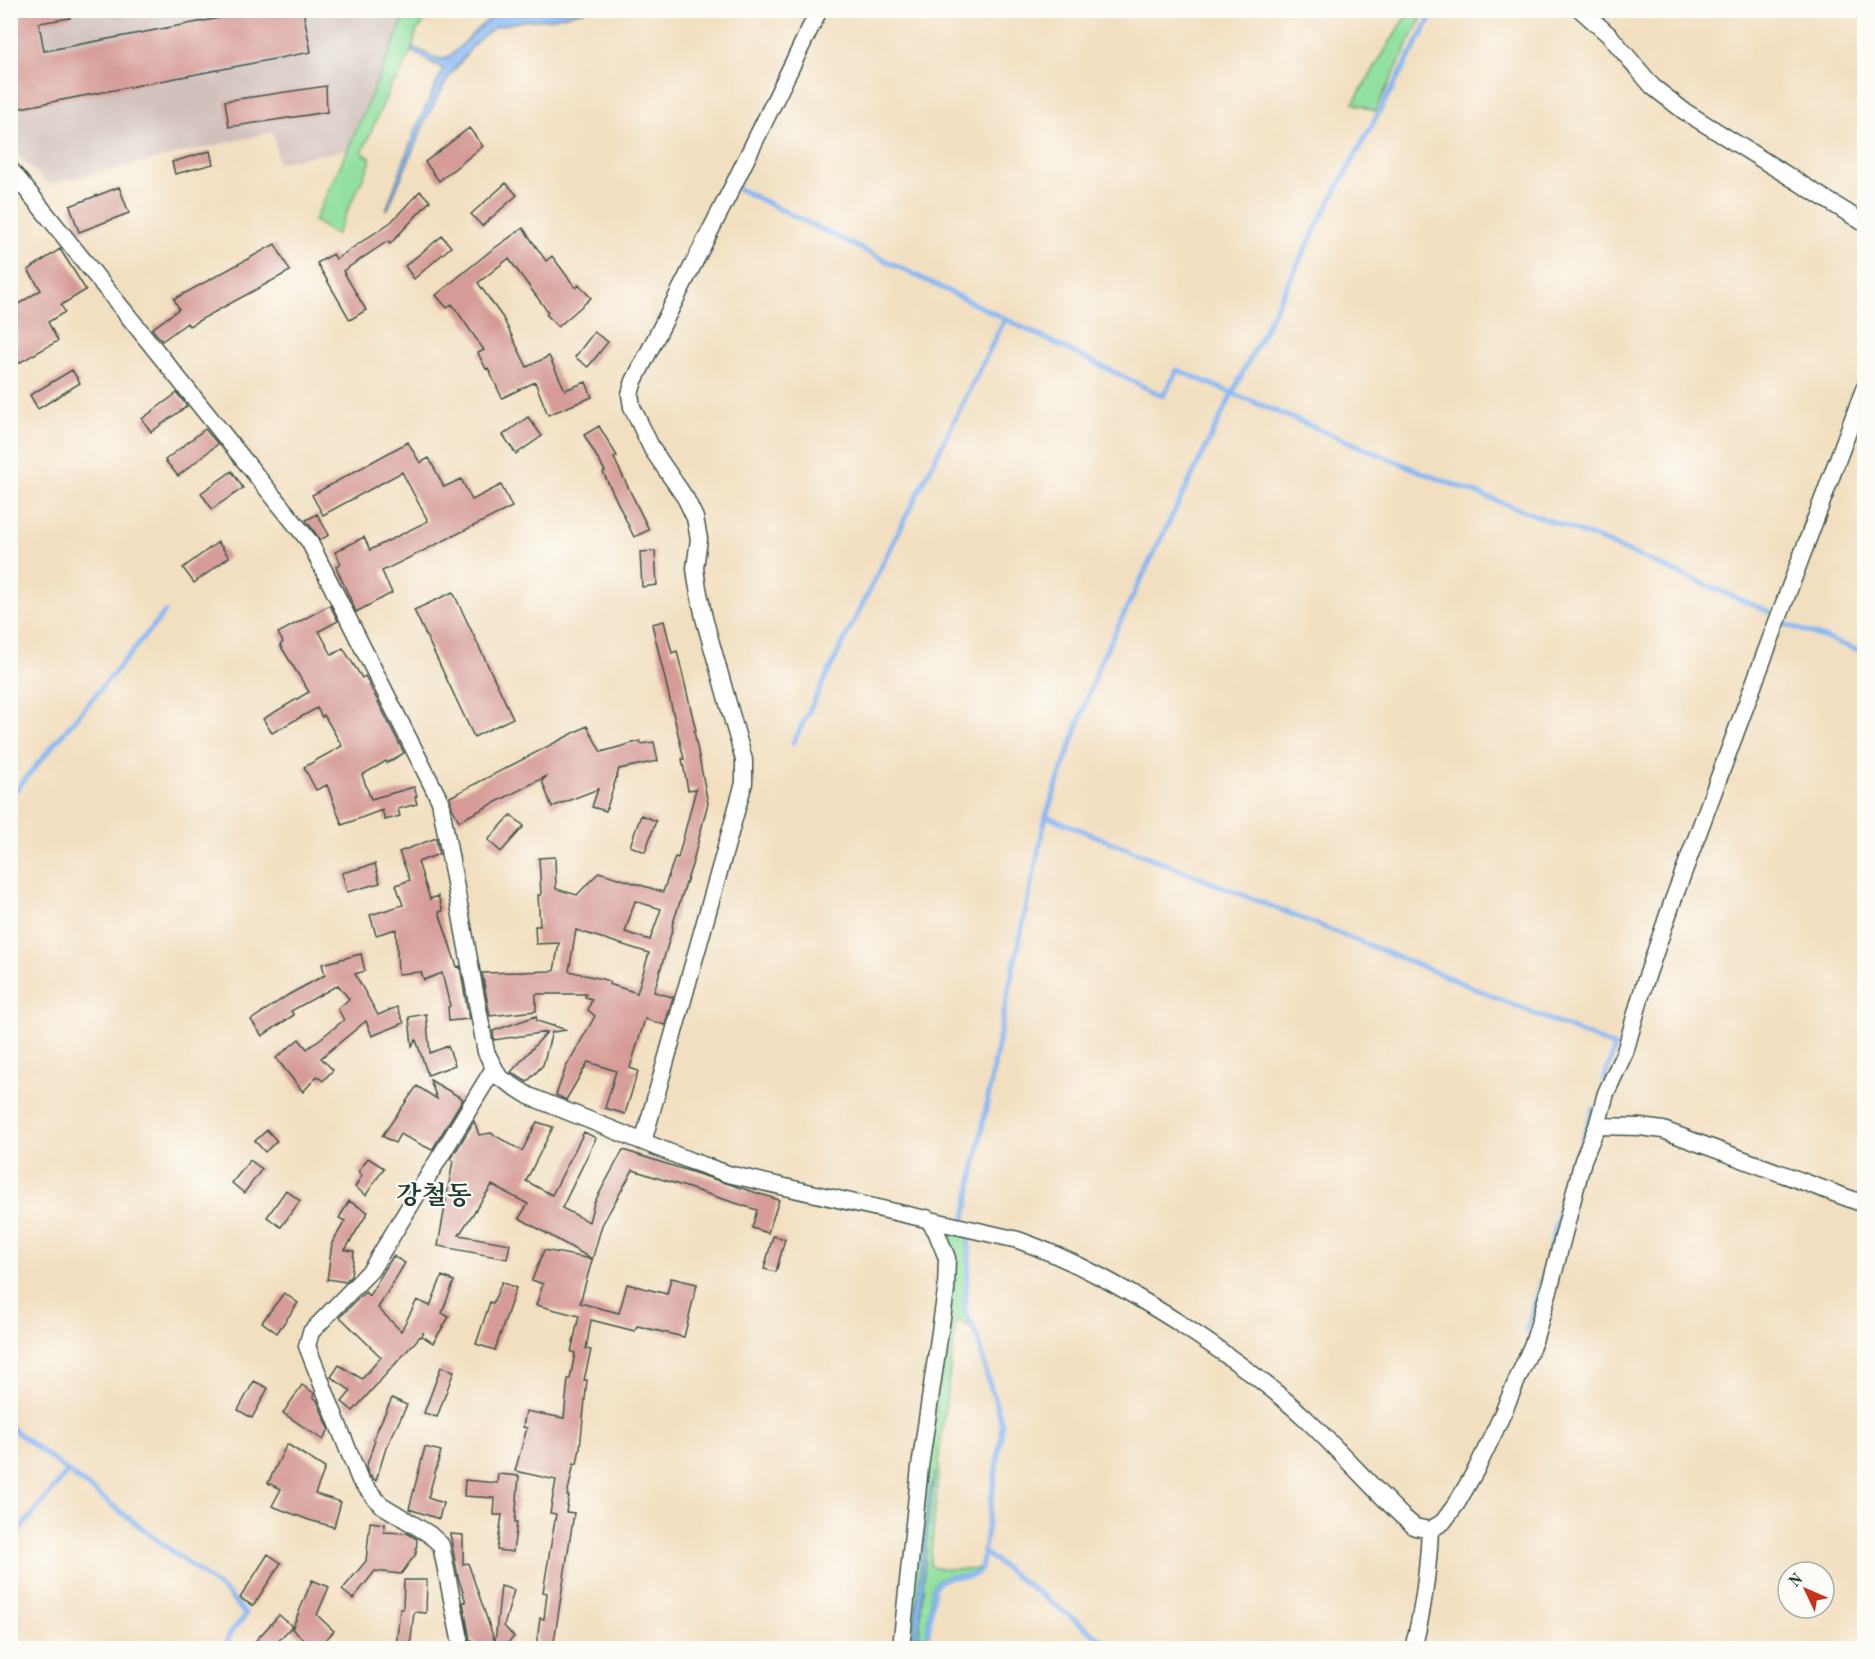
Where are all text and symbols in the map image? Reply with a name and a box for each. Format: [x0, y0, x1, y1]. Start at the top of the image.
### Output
district label: 강철동 [396, 1181, 472, 1210]
north arrow [1776, 1560, 1836, 1620]
text: N [1787, 1570, 1807, 1591]

